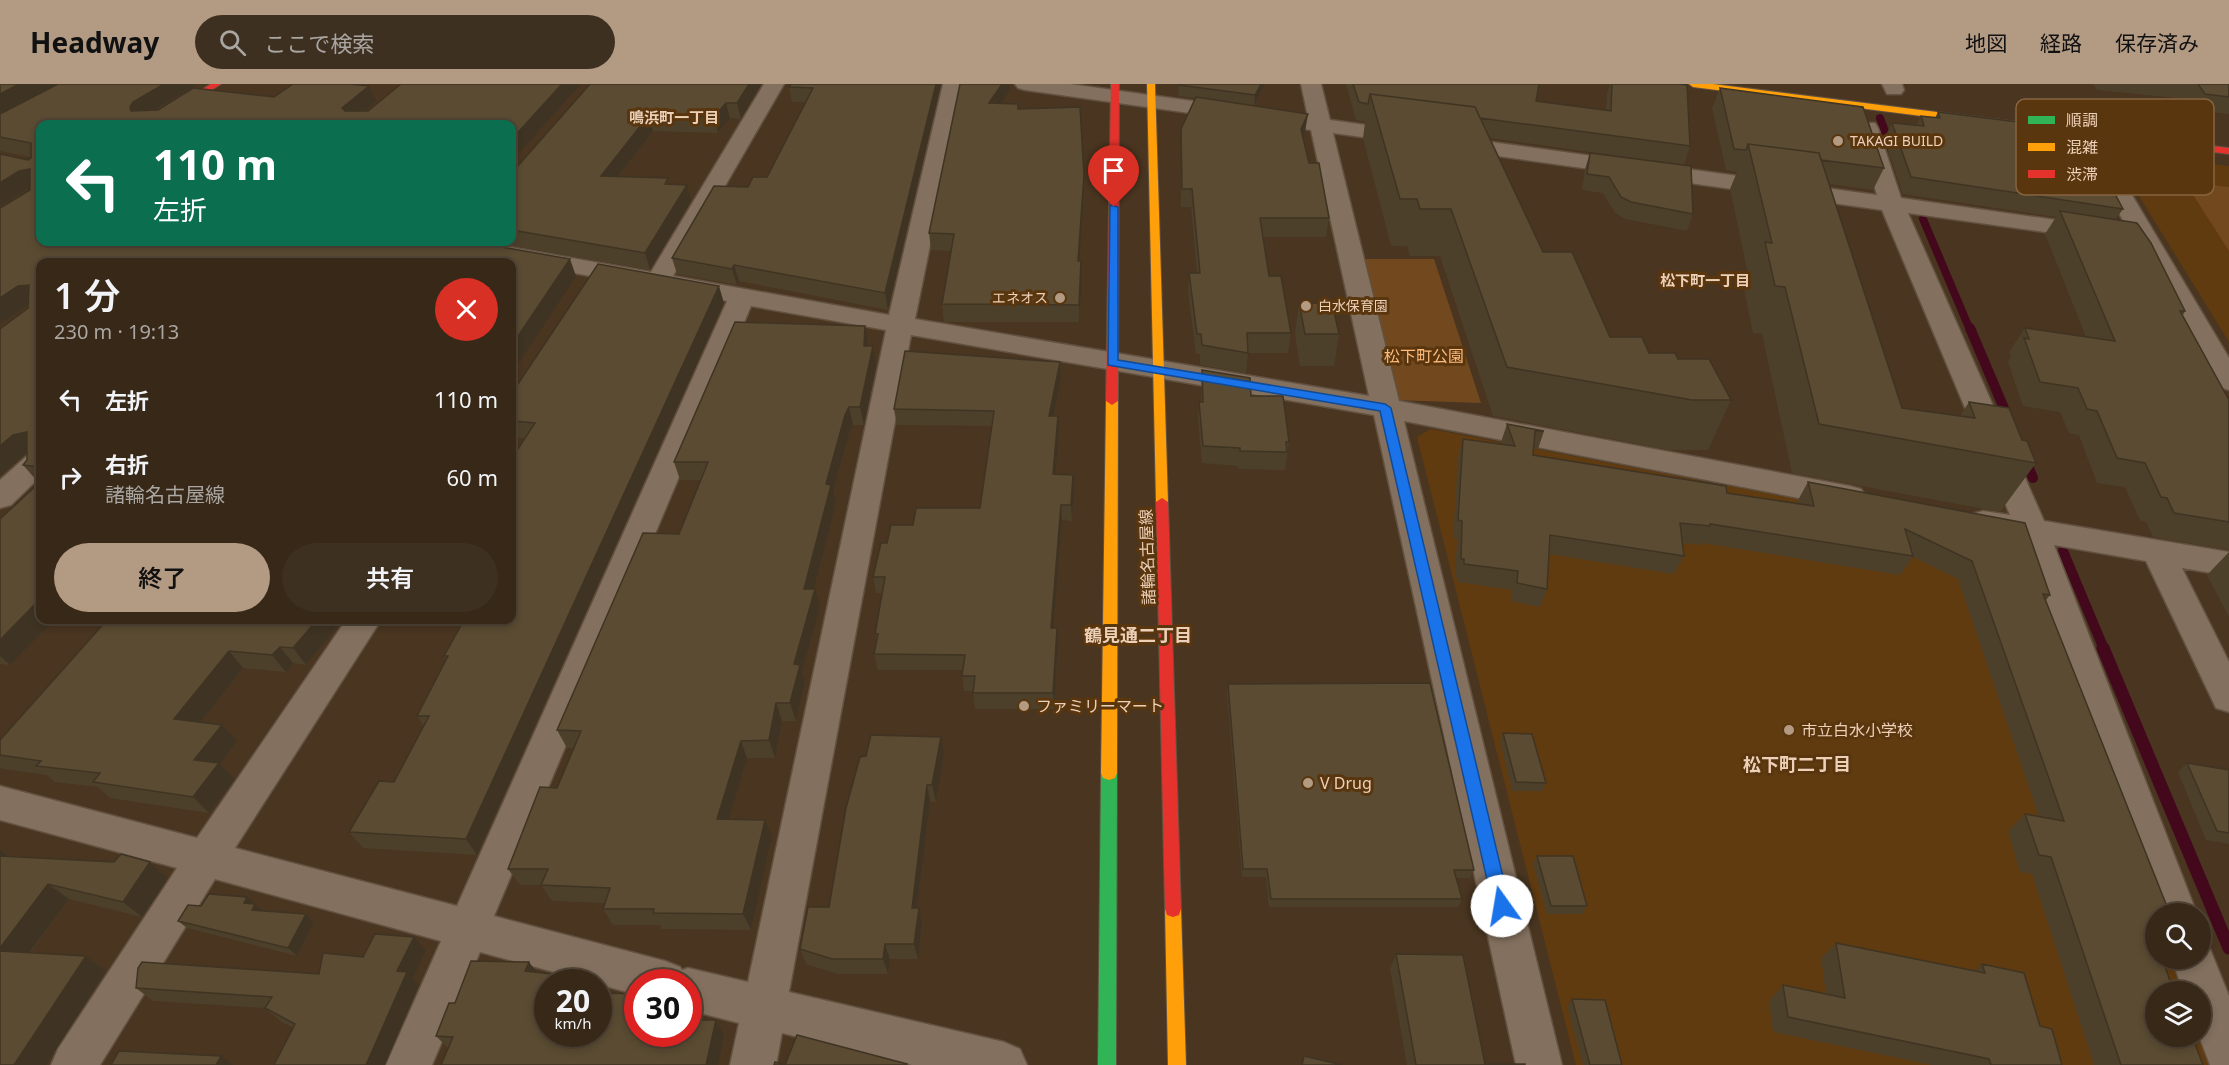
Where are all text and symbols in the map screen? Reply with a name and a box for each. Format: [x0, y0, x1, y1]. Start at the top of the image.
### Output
search box [195, 15, 615, 69]
text: Headway [30, 23, 159, 61]
icon: search [216, 26, 249, 59]
text: ここで検索 [264, 28, 374, 58]
text: 地図 [1965, 29, 2007, 57]
text: 経路 [2040, 29, 2082, 57]
text: 保存済み [2115, 29, 2199, 57]
legend [2016, 99, 2214, 195]
district label: 鳴浜町一丁目 [629, 107, 719, 127]
text: 順調 [2066, 109, 2098, 131]
place label: TAKAGI BUILD [1850, 131, 1943, 150]
marker: TAKAGI BUILD [1831, 134, 1845, 148]
text: 110 m [153, 135, 277, 192]
text: 混雑 [2066, 136, 2098, 158]
icon: left [54, 144, 132, 222]
pin [1088, 145, 1139, 207]
icon: arrive [1097, 154, 1130, 187]
text: 渋滞 [2066, 163, 2098, 185]
text: 左折 [153, 191, 207, 228]
district label: 松下町一丁目 [1660, 270, 1750, 290]
text: 1 分 [54, 271, 120, 320]
button: close [435, 278, 498, 341]
place label: エネオス [992, 288, 1048, 307]
marker: エネオス [1053, 291, 1067, 305]
place label: 白水保育園 [1318, 296, 1388, 315]
marker: 白水保育園 [1299, 299, 1313, 313]
text: 230 m · 19:13 [54, 318, 179, 345]
park label: 松下町公園 [1384, 345, 1464, 367]
icon: left [54, 383, 87, 416]
text: 110 m [434, 384, 498, 414]
text: 左折 [105, 385, 149, 415]
text: 右折 [105, 449, 149, 479]
icon: right [54, 461, 87, 494]
text: 60 m [447, 462, 498, 492]
text: 諸輪名古屋線 [105, 481, 225, 508]
street label: 諸輪名古屋線 [1134, 509, 1160, 605]
button: 終了 [54, 543, 270, 612]
button: 共有 [282, 543, 498, 612]
district label: 鶴見通二丁目 [1084, 623, 1192, 647]
place label: ファミリーマート [1036, 695, 1164, 717]
marker: ファミリーマート [1017, 699, 1031, 713]
place label: 市立白水小学校 [1801, 719, 1913, 741]
marker: 市立白水小学校 [1782, 723, 1796, 737]
district label: 松下町二丁目 [1743, 752, 1851, 776]
place label: V Drug [1320, 772, 1372, 794]
marker: V Drug [1301, 776, 1315, 790]
position arrow [1470, 874, 1534, 938]
map controls [2145, 903, 2211, 1047]
button: search [2145, 903, 2211, 969]
speed limit sign: 30 [624, 969, 702, 1047]
text: 20 [556, 980, 590, 1021]
button: layers [2145, 981, 2211, 1047]
text: km/h [555, 1013, 591, 1033]

